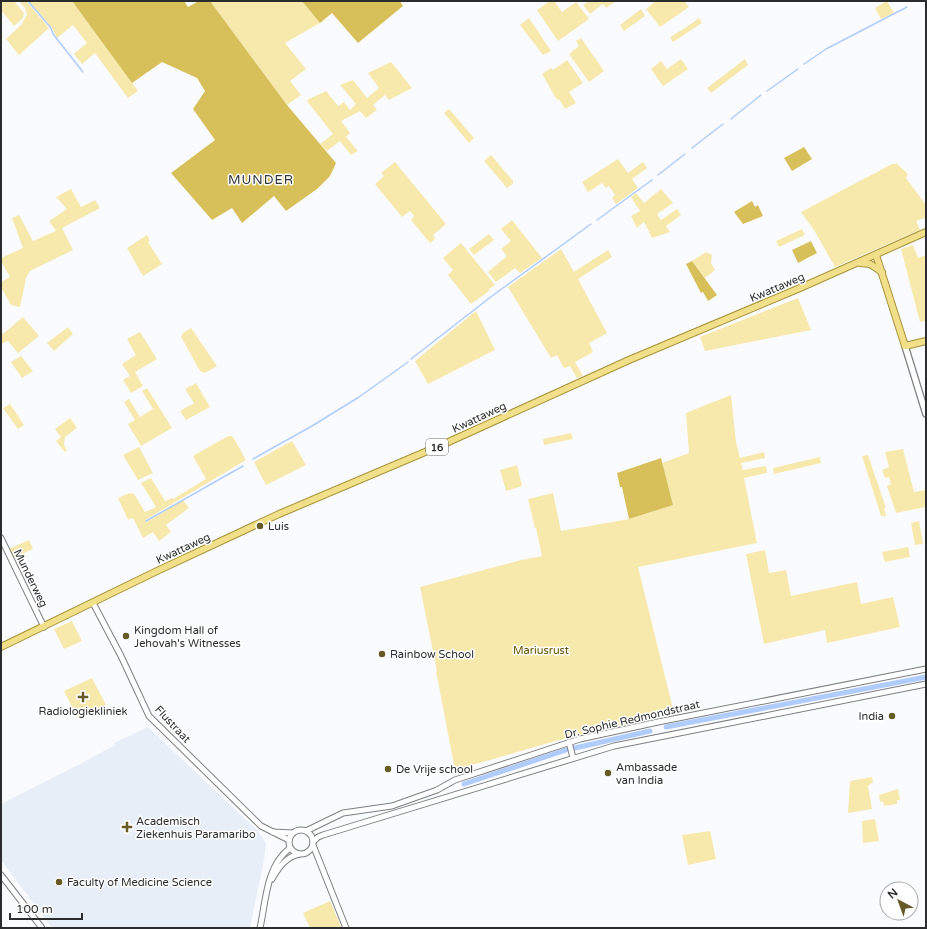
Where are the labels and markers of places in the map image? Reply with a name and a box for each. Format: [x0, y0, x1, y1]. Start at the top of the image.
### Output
place label: Luis [268, 520, 289, 533]
marker: Luis [255, 521, 265, 531]
place label: Kingdom Hall of Jehovah's Witnesses [134, 624, 241, 650]
marker: Kingdom Hall of Jehovah's Witnesses [121, 631, 131, 641]
place label: Rainbow School [390, 648, 474, 661]
marker: Rainbow School [377, 649, 387, 659]
marker: Radiologiekliniek [77, 691, 89, 703]
place label: Radiologiekliniek [39, 705, 127, 718]
place label: India [858, 710, 884, 723]
marker: India [887, 711, 897, 721]
place label: Ambassade van India [616, 761, 677, 787]
place label: De Vrije school [396, 763, 473, 776]
marker: De Vrije school [383, 764, 393, 774]
marker: Ambassade van India [603, 768, 613, 778]
place label: Academisch Ziekenhuis Paramaribo [136, 815, 256, 841]
marker: Academisch Ziekenhuis Paramaribo [121, 821, 133, 833]
place label: Faculty of Medicine Science [67, 876, 212, 889]
marker: Faculty of Medicine Science [54, 877, 64, 887]

